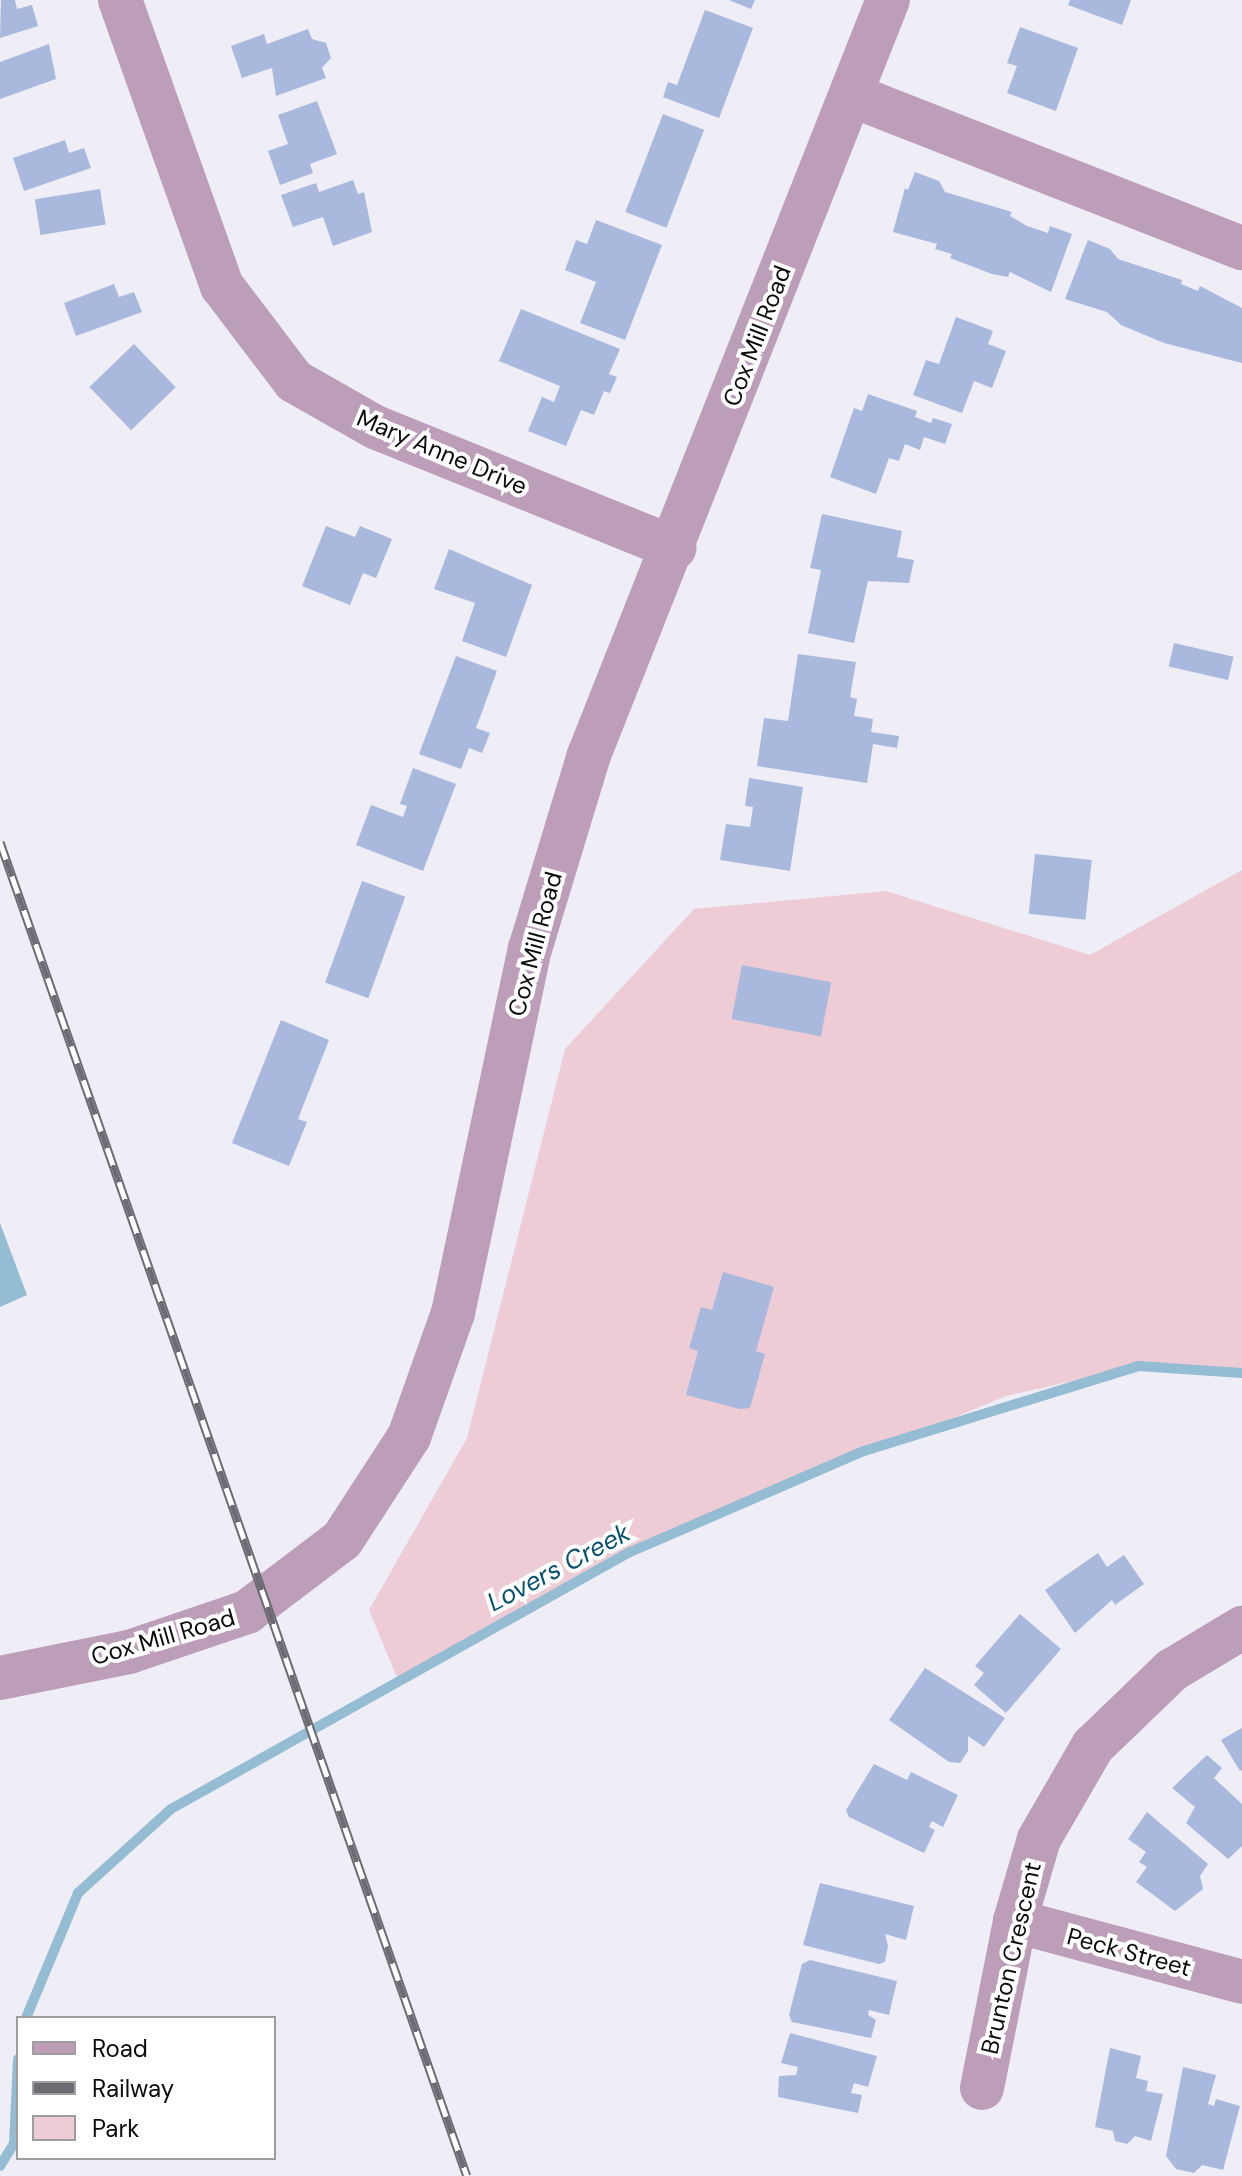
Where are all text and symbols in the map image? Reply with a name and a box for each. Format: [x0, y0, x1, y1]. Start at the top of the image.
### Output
street label: Cox Mill Road [717, 262, 797, 410]
street label: Mary Anne Drive [353, 403, 531, 501]
street label: Cox Mill Road [502, 869, 568, 1019]
water label: Lovers Creek [482, 1517, 636, 1619]
street label: Cox Mill Road [88, 1603, 238, 1671]
street label: Brunton Crescent [975, 1859, 1047, 2057]
street label: Peck Street [1064, 1922, 1194, 1982]
legend [16, 2016, 276, 2160]
text: Road [92, 2033, 148, 2064]
text: Railway [92, 2073, 174, 2104]
text: Park [92, 2113, 139, 2144]

